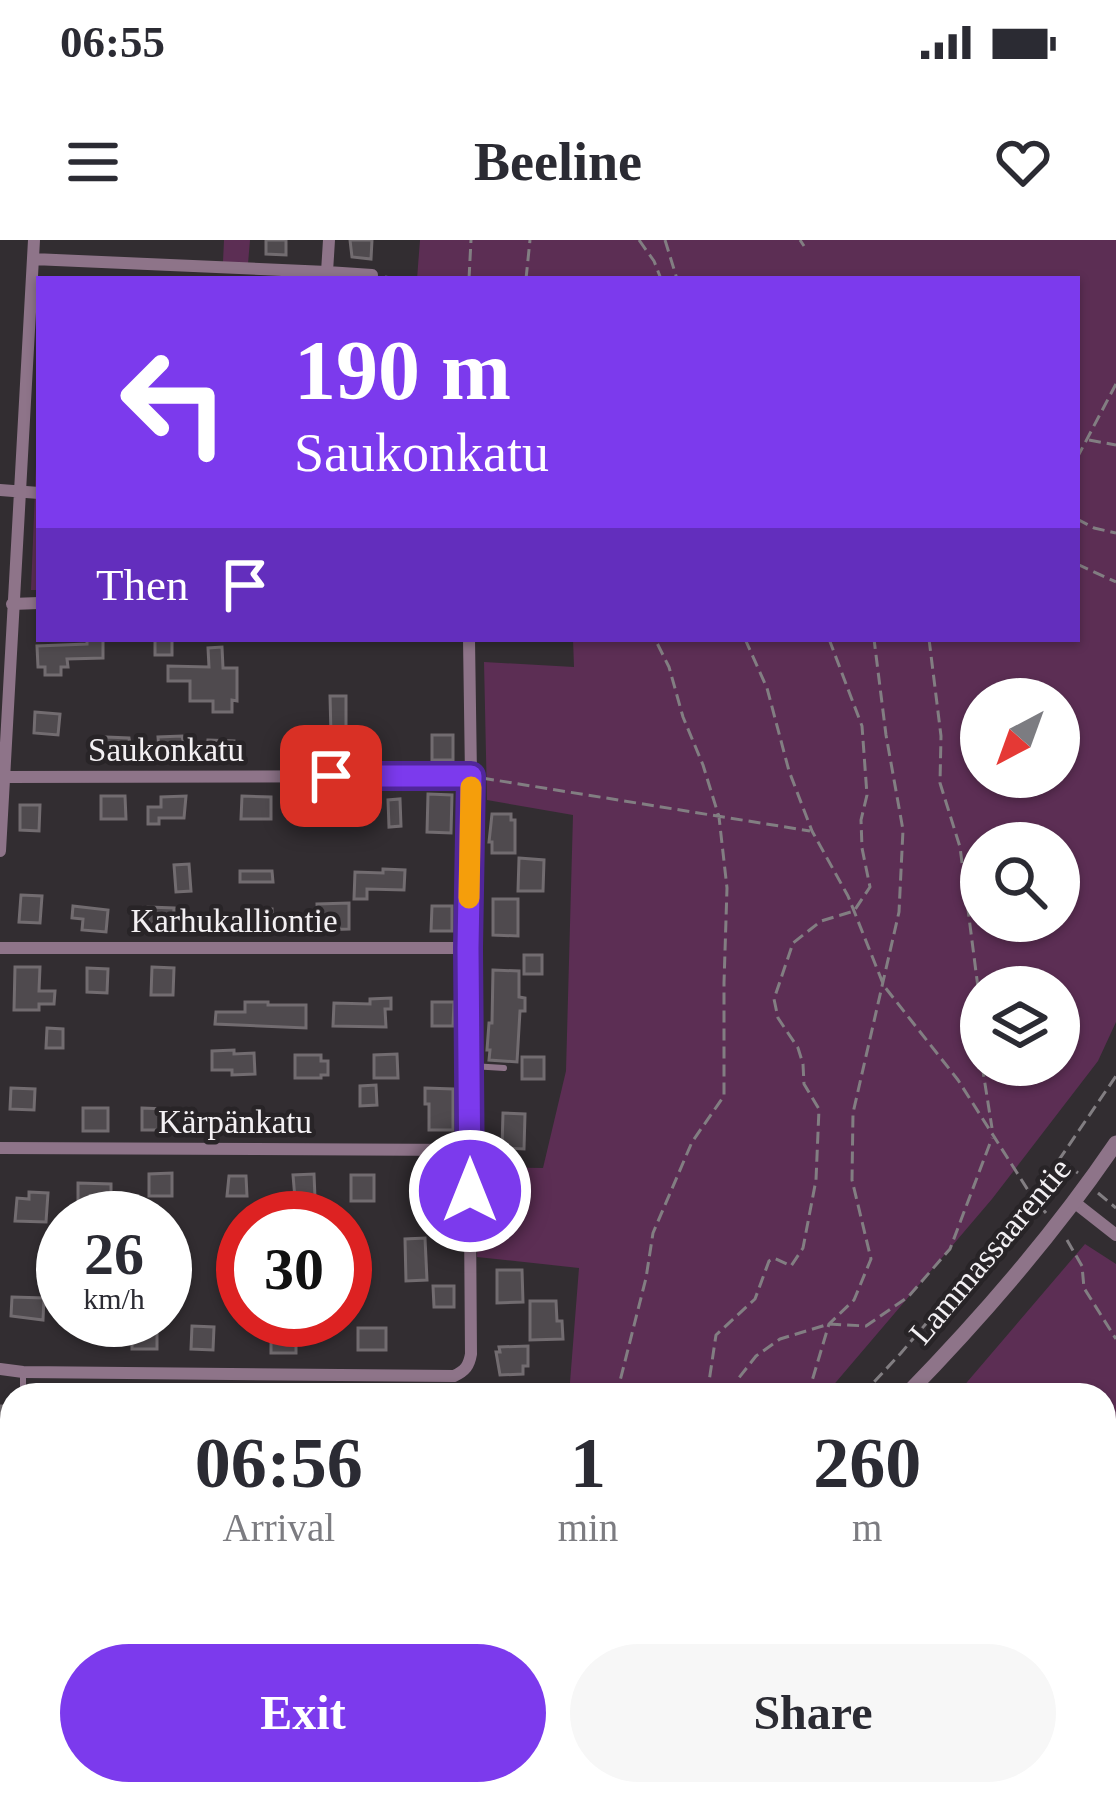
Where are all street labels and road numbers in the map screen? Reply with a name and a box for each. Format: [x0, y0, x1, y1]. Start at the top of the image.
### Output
street label: Saukonkatu [88, 732, 244, 768]
street label: Karhukalliontie [130, 903, 338, 939]
street label: Kärpänkatu [158, 1104, 312, 1140]
street label: Lammassaarentie [902, 1151, 1078, 1351]

